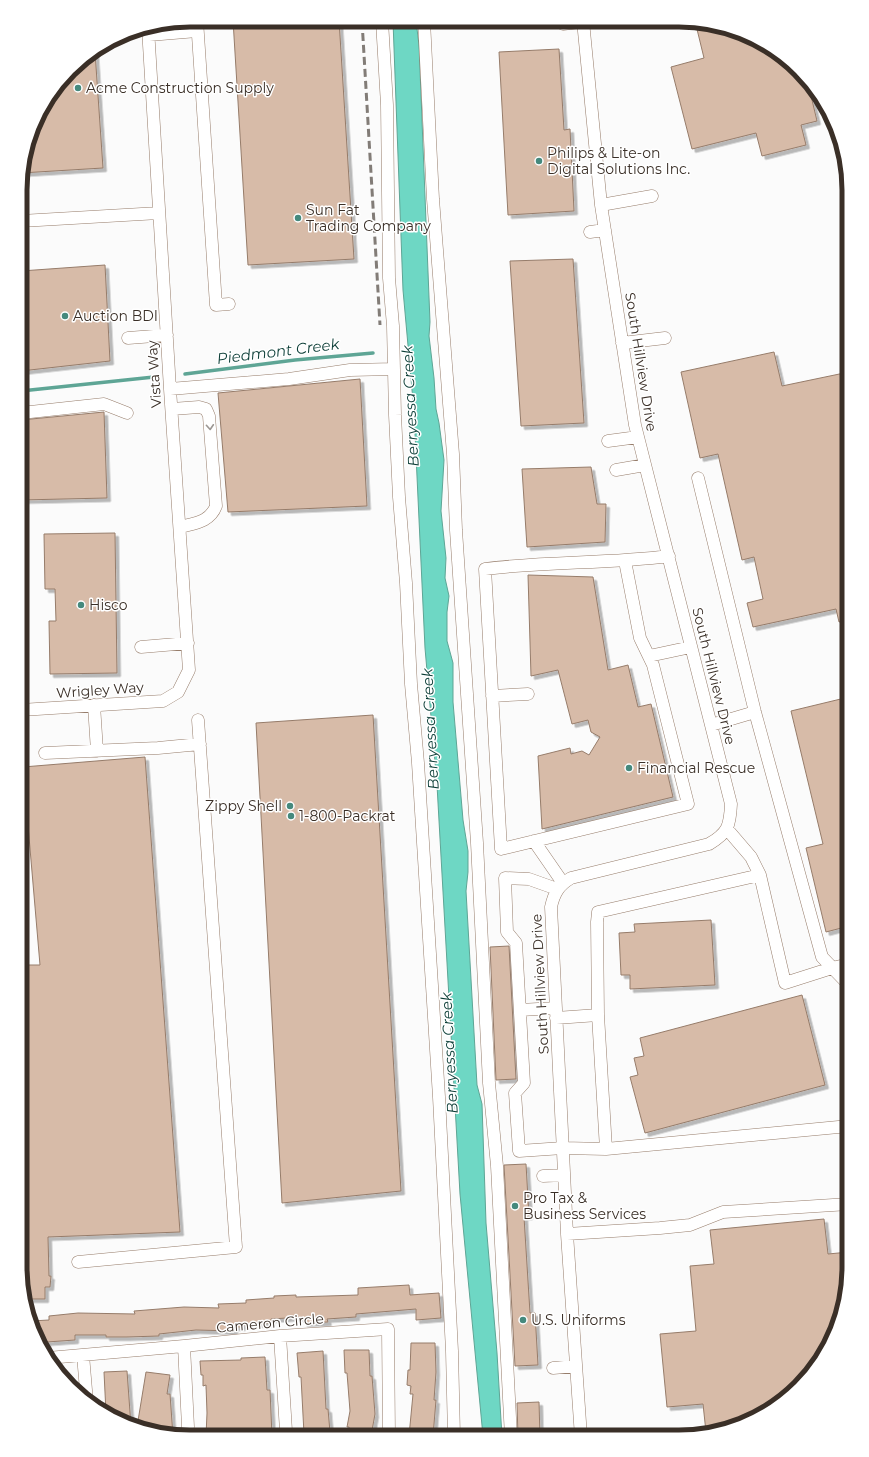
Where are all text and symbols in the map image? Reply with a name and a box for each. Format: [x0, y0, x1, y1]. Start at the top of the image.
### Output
place label: Acme Construction Supply [86, 79, 274, 97]
marker: Acme Construction Supply [73, 83, 83, 93]
place label: Philips & Lite-on Digital Solutions Inc. [547, 144, 690, 178]
marker: Philips & Lite-on Digital Solutions Inc. [534, 156, 544, 166]
place label: Sun Fat Trading Company [306, 201, 431, 235]
marker: Sun Fat Trading Company [293, 213, 303, 223]
street label: South Hillview Drive [621, 291, 661, 433]
place label: Auction BDI [73, 307, 158, 325]
marker: Auction BDI [60, 311, 70, 321]
water label: Piedmont Creek [216, 334, 341, 368]
street label: Vista Way [143, 339, 165, 408]
water label: Berryessa Creek [397, 344, 423, 467]
one-way arrow [205, 424, 214, 430]
place label: Hisco [89, 596, 128, 614]
marker: Hisco [76, 600, 86, 610]
street label: South Hillview Drive [688, 606, 740, 746]
water label: Berryessa Creek [417, 667, 443, 790]
street label: Wrigley Way [56, 678, 145, 702]
place label: Financial Rescue [637, 759, 755, 777]
marker: Financial Rescue [624, 763, 634, 773]
place label: Zippy Shell [205, 797, 282, 815]
marker: Zippy Shell [285, 801, 295, 811]
place label: 1-800-Packrat [299, 807, 396, 825]
marker: 1-800-Packrat [286, 811, 296, 821]
street label: South Hillview Drive [527, 913, 553, 1055]
water label: Berryessa Creek [436, 991, 462, 1114]
place label: Pro Tax & Business Services [523, 1189, 646, 1223]
marker: Pro Tax & Business Services [510, 1201, 520, 1211]
street label: Cameron Circle [215, 1309, 325, 1337]
place label: U.S. Uniforms [531, 1311, 626, 1329]
marker: U.S. Uniforms [518, 1315, 528, 1325]

